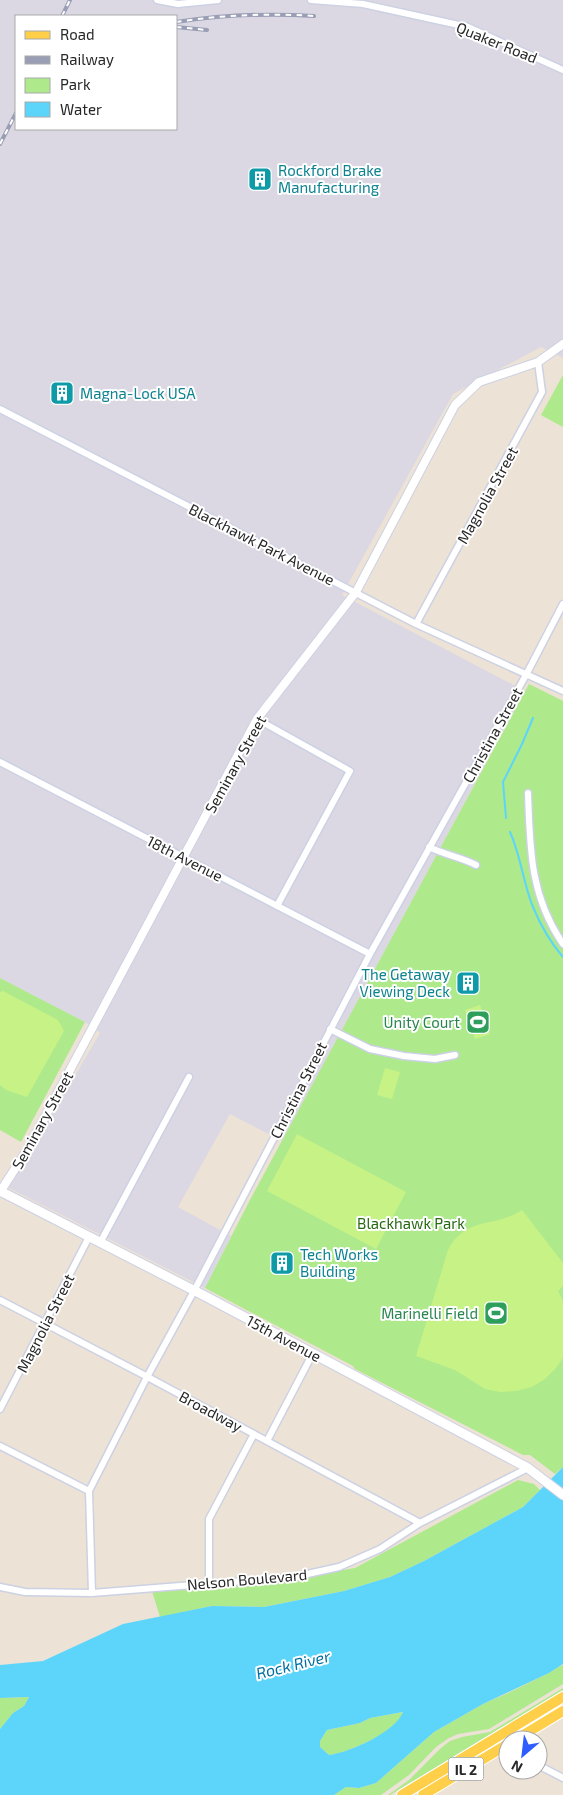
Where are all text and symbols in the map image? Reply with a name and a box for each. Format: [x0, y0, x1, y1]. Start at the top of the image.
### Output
legend [15, 15, 178, 130]
street label: Quaker Road [453, 18, 540, 67]
text: Road [60, 25, 95, 43]
text: Railway [60, 50, 114, 68]
text: Park [60, 75, 91, 93]
text: Water [60, 100, 102, 118]
place label: Rockford Brake Manufacturing [278, 161, 382, 196]
building icon: Rockford Brake Manufacturing [247, 166, 273, 192]
building icon: Magna-Lock USA [49, 380, 75, 406]
place label: Magna-Lock USA [80, 384, 196, 402]
street label: Magnolia Street [453, 443, 521, 547]
street label: Blackhawk Park Avenue [186, 499, 338, 589]
street label: Christina Street [458, 684, 526, 786]
street label: Seminary Street [201, 712, 269, 816]
street label: 18th Avenue [144, 831, 226, 885]
place label: The Getaway Viewing Deck [360, 965, 450, 1000]
building icon: The Getaway Viewing Deck [455, 970, 481, 996]
sports icon: Unity Court [465, 1009, 491, 1035]
place label: Unity Court [384, 1013, 460, 1031]
street label: Christina Street [266, 1038, 330, 1141]
street label: Seminary Street [8, 1068, 76, 1172]
park label: Blackhawk Park [357, 1214, 465, 1232]
place label: Tech Works Building [300, 1245, 378, 1280]
building icon: Tech Works Building [269, 1250, 295, 1276]
street label: Magnolia Street [12, 1270, 78, 1375]
sports icon: Marinelli Field [483, 1300, 509, 1326]
place label: Marinelli Field [381, 1304, 478, 1322]
street label: 15th Avenue [244, 1311, 324, 1365]
street label: Broadway [176, 1387, 246, 1435]
street label: Nelson Boulevard [186, 1565, 308, 1593]
water label: Rock River [254, 1645, 333, 1682]
north arrow [498, 1730, 548, 1780]
text: N [508, 1757, 525, 1777]
road number: IL 2 [448, 1758, 484, 1780]

